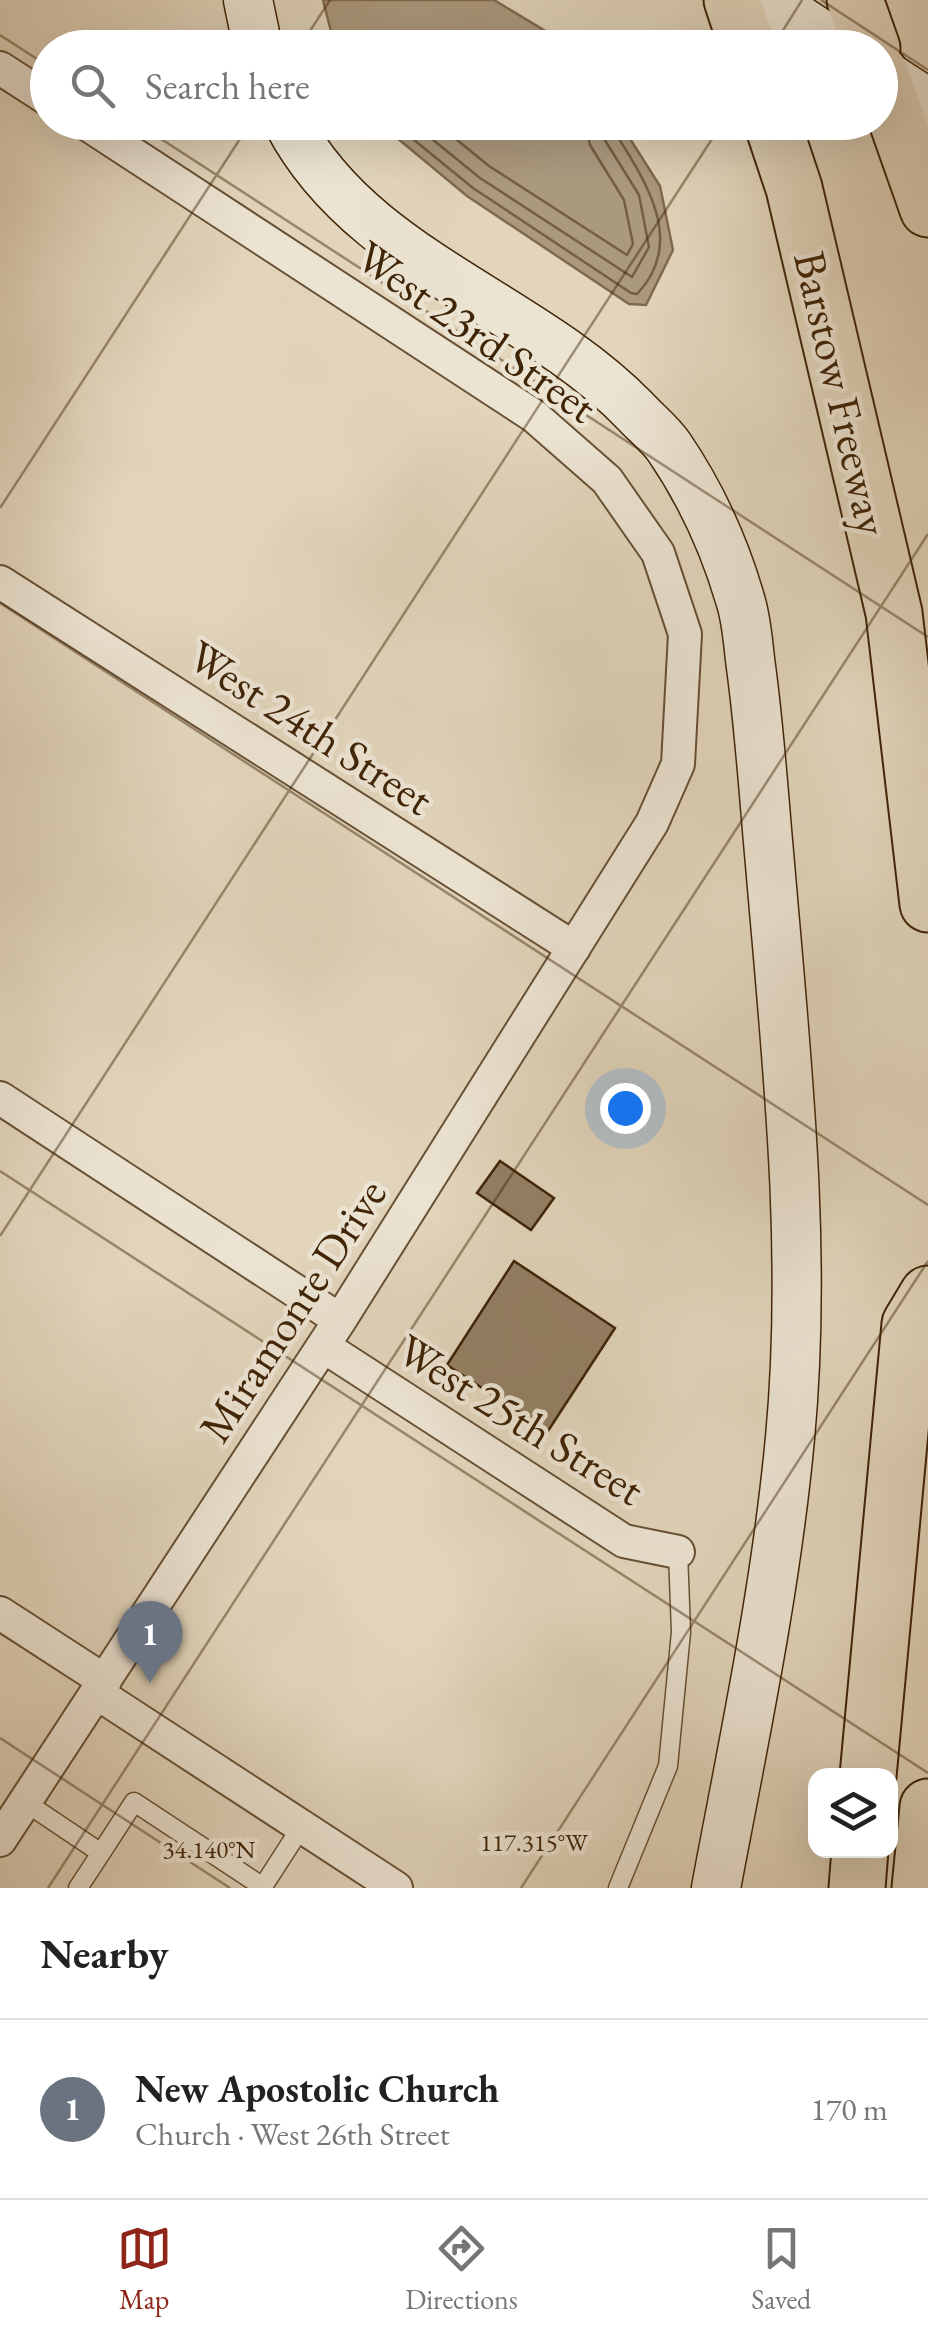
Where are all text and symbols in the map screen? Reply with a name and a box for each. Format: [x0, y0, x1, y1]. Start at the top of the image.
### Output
search box [30, 30, 898, 140]
icon: search [65, 58, 120, 113]
text: Search here [145, 61, 310, 110]
street label: West 23rd Street [345, 227, 609, 435]
street label: Barstow Freeway [781, 245, 903, 541]
street label: West 24th Street [178, 626, 444, 828]
your location [600, 1083, 651, 1134]
street label: Miramonte Drive [185, 1167, 399, 1453]
street label: West 25th Street [387, 1320, 655, 1518]
pin: 1 [118, 1600, 182, 1683]
map controls [808, 1768, 898, 1858]
button: layers [808, 1768, 898, 1858]
text: 117.315°W [480, 1826, 589, 1858]
text: 34.140°N [163, 1833, 256, 1865]
text: Nearby [40, 1926, 169, 1981]
text: New Apostolic Church [135, 2064, 499, 2113]
text: 1 [64, 2088, 81, 2130]
text: 170 m [811, 2088, 888, 2130]
text: Church · West 26th Street [135, 2113, 450, 2155]
tab: Map [117, 2221, 172, 2317]
tab: Directions [405, 2221, 518, 2317]
tab: Saved [751, 2221, 811, 2317]

